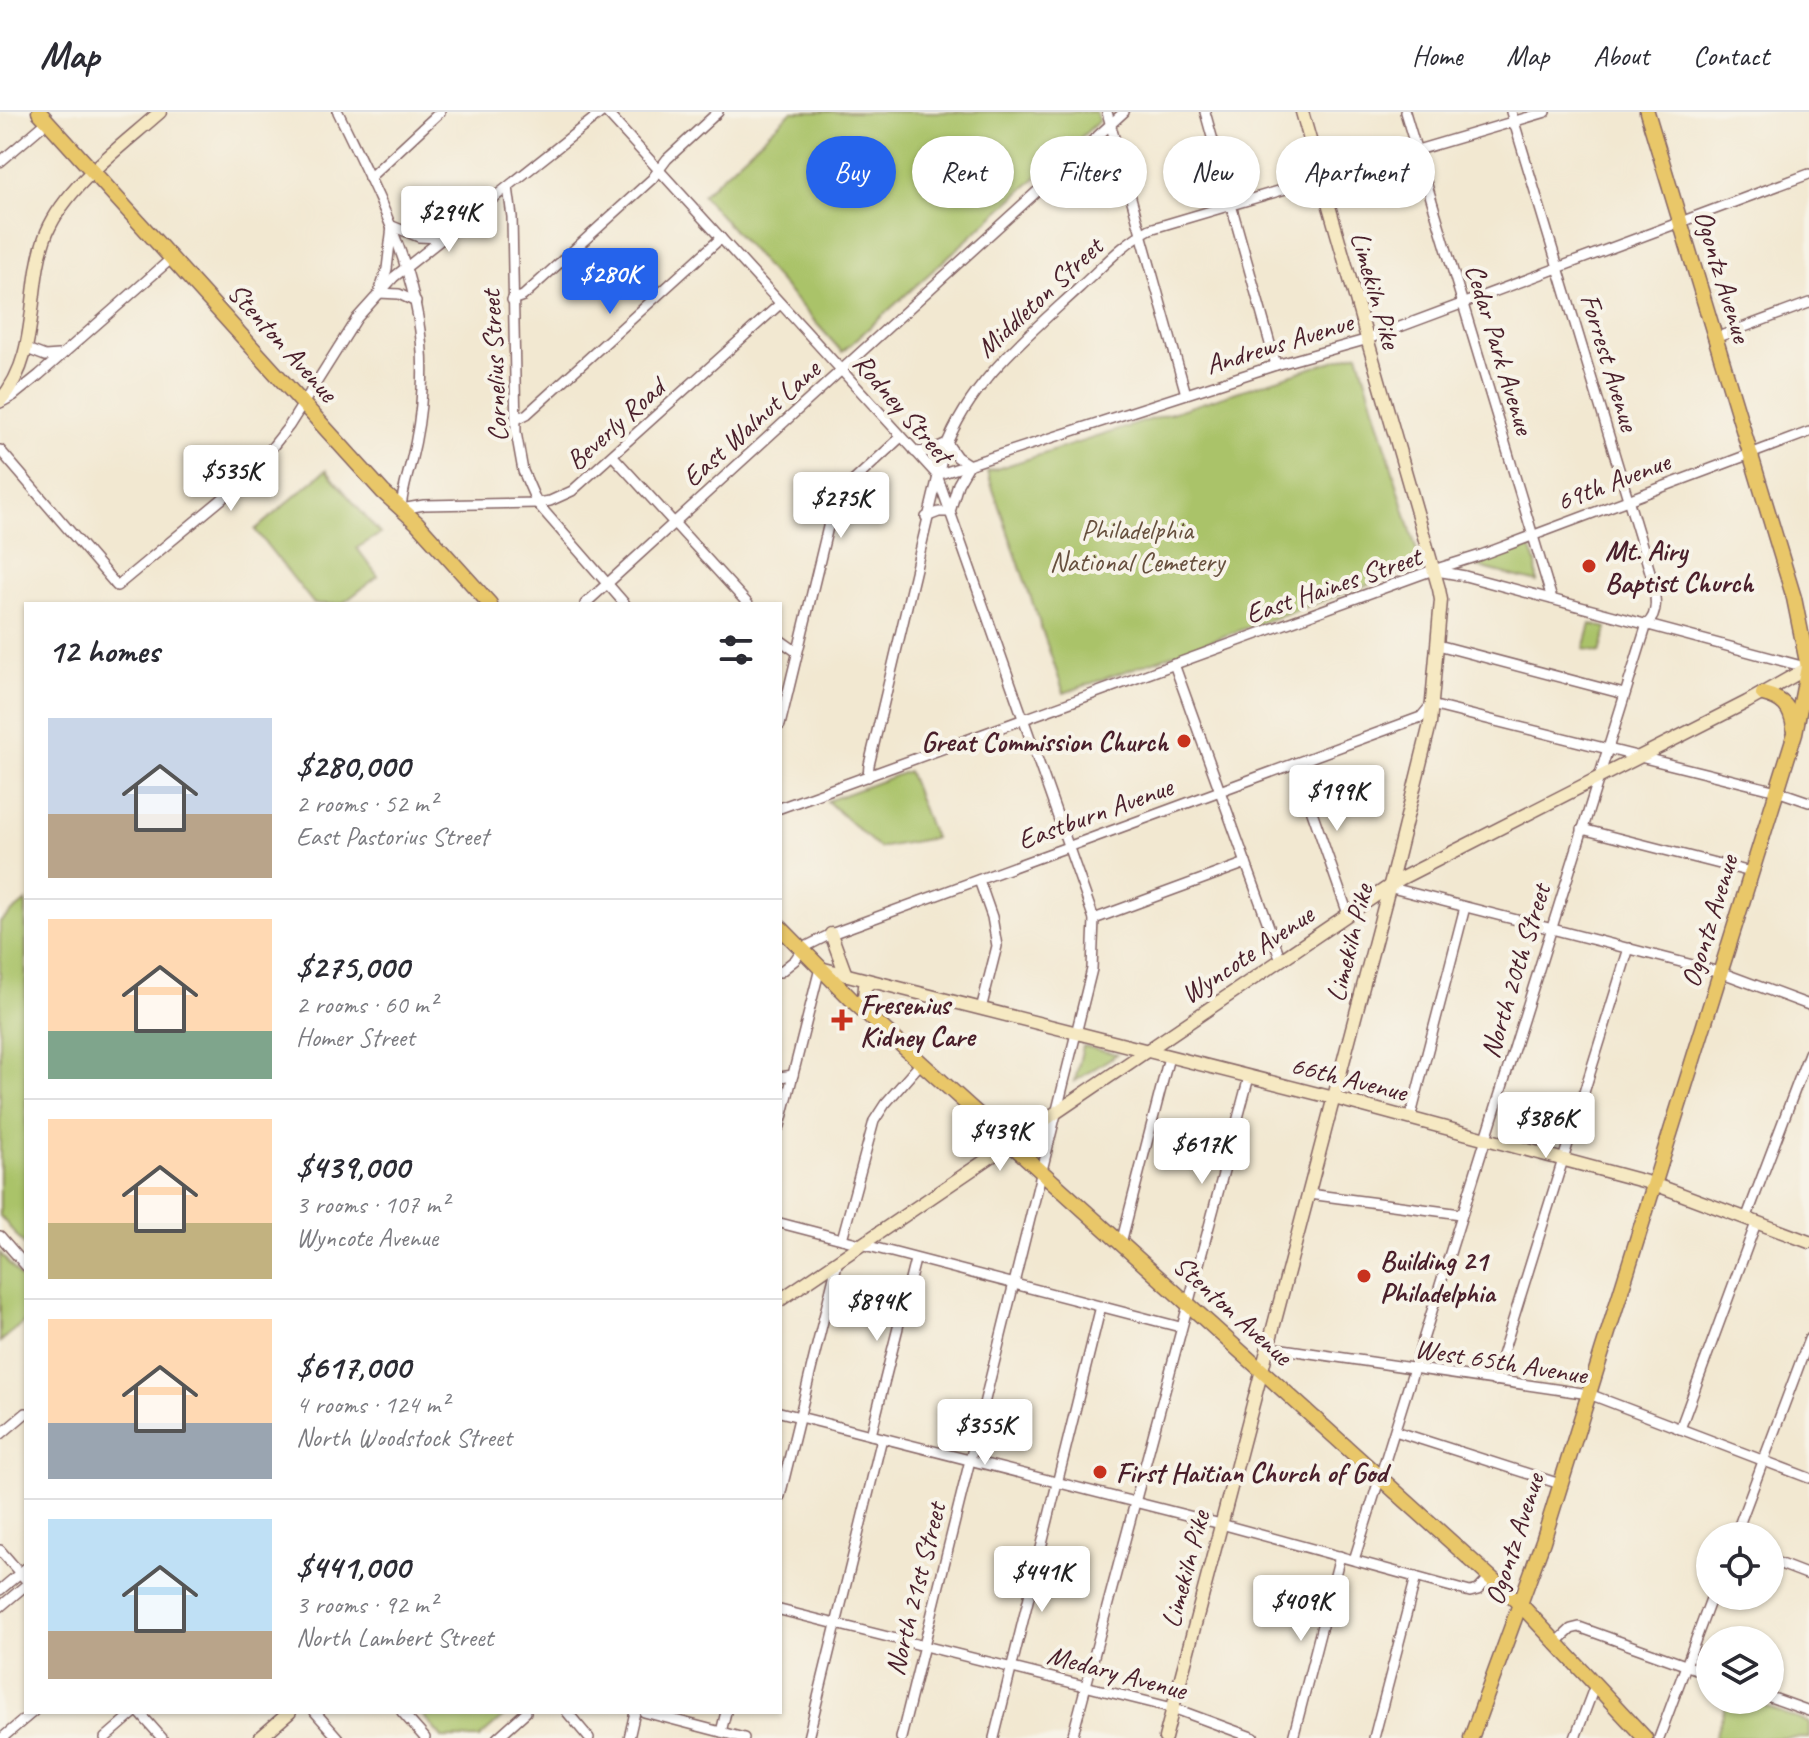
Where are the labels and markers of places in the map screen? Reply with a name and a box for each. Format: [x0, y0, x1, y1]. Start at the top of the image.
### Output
pin: $294K [393, 186, 505, 254]
pin: $280K [554, 248, 666, 316]
pin: $535K [175, 445, 287, 513]
pin: $275K [785, 472, 897, 540]
place label: Mt. Airy Baptist Church [1605, 533, 1754, 600]
marker: Mt. Airy Baptist Church [1580, 557, 1598, 575]
place label: Great Commission Church [921, 724, 1169, 759]
marker: Great Commission Church [1175, 732, 1193, 750]
pin: $199K [1281, 765, 1393, 833]
place label: Fresenius Kidney Care [860, 987, 977, 1054]
marker: Fresenius Kidney Care [831, 1009, 853, 1031]
pin: $386K [1490, 1092, 1602, 1160]
pin: $439K [944, 1105, 1056, 1173]
pin: $617K [1146, 1118, 1258, 1186]
place label: Building 21 Philadelphia [1380, 1243, 1497, 1310]
marker: Building 21 Philadelphia [1355, 1267, 1373, 1285]
pin: $894K [821, 1275, 933, 1343]
pin: $355K [929, 1399, 1041, 1467]
place label: First Haitian Church of God [1116, 1455, 1392, 1490]
marker: First Haitian Church of God [1091, 1463, 1109, 1481]
pin: $441K [986, 1546, 1098, 1614]
pin: $409K [1245, 1575, 1357, 1643]

